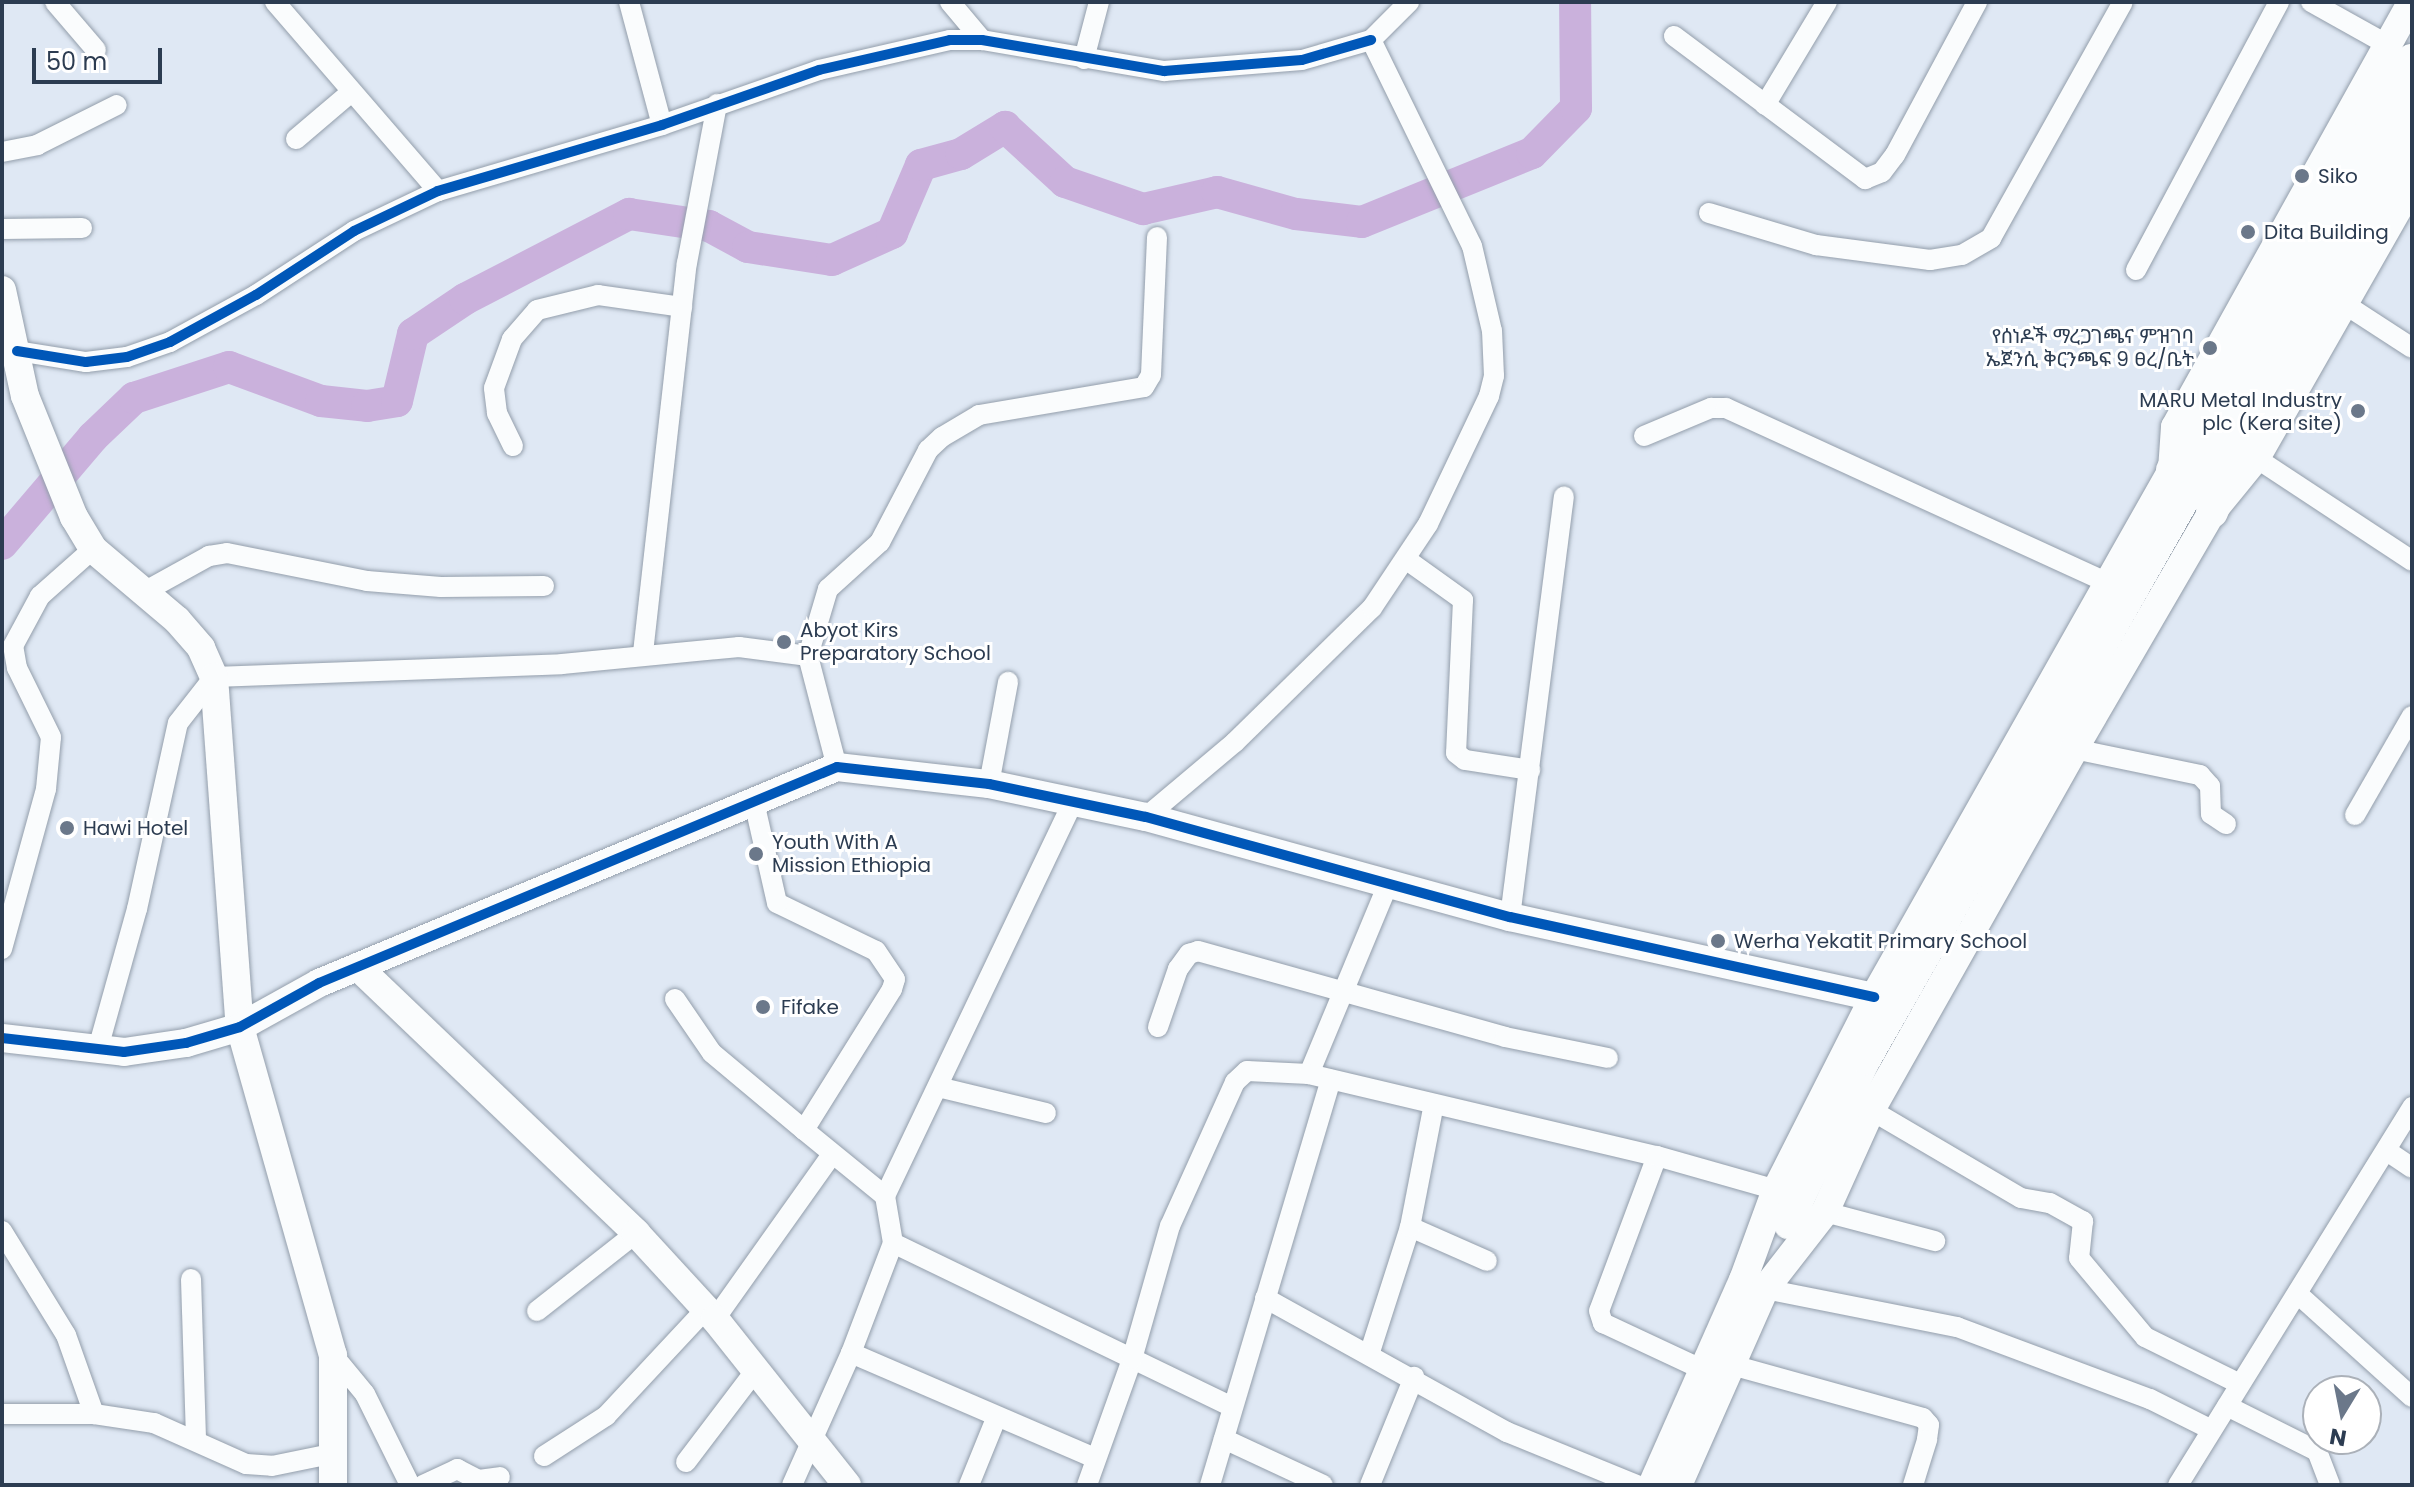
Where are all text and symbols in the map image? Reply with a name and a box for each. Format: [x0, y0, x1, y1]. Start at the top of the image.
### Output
scale bar [36, 32, 166, 82]
text: 50 m [46, 45, 107, 78]
place label: Siko [2318, 164, 2358, 188]
marker: Siko [2293, 167, 2311, 185]
place label: Dita Building [2264, 220, 2389, 244]
marker: Dita Building [2239, 223, 2257, 241]
place label: የሰነዶች ማረጋገጫና ምዝገባ ኤጀንሲ ቅርንጫፍ 9 ፀረ/ቤት [1986, 324, 2194, 371]
marker: የሰነዶች ማረጋገጫና ምዝገባ ኤጀንሲ ቅርንጫፍ 9 ፀረ/ቤት [2201, 339, 2219, 357]
place label: MARU Metal Industry plc (Kera site) [2139, 388, 2342, 435]
marker: MARU Metal Industry plc (Kera site) [2349, 402, 2367, 420]
place label: Abyot Kirs Preparatory School [800, 618, 991, 665]
marker: Abyot Kirs Preparatory School [775, 633, 793, 651]
place label: Hawi Hotel [83, 816, 188, 840]
marker: Hawi Hotel [58, 819, 76, 837]
place label: Youth With A Mission Ethiopia [772, 830, 931, 877]
marker: Youth With A Mission Ethiopia [747, 845, 765, 863]
place label: Werha Yekatit Primary School [1734, 929, 2027, 953]
marker: Werha Yekatit Primary School [1709, 932, 1727, 950]
place label: Fifake [781, 995, 839, 1019]
marker: Fifake [752, 996, 774, 1018]
north arrow [2302, 1375, 2382, 1455]
text: N [2327, 1420, 2349, 1454]

